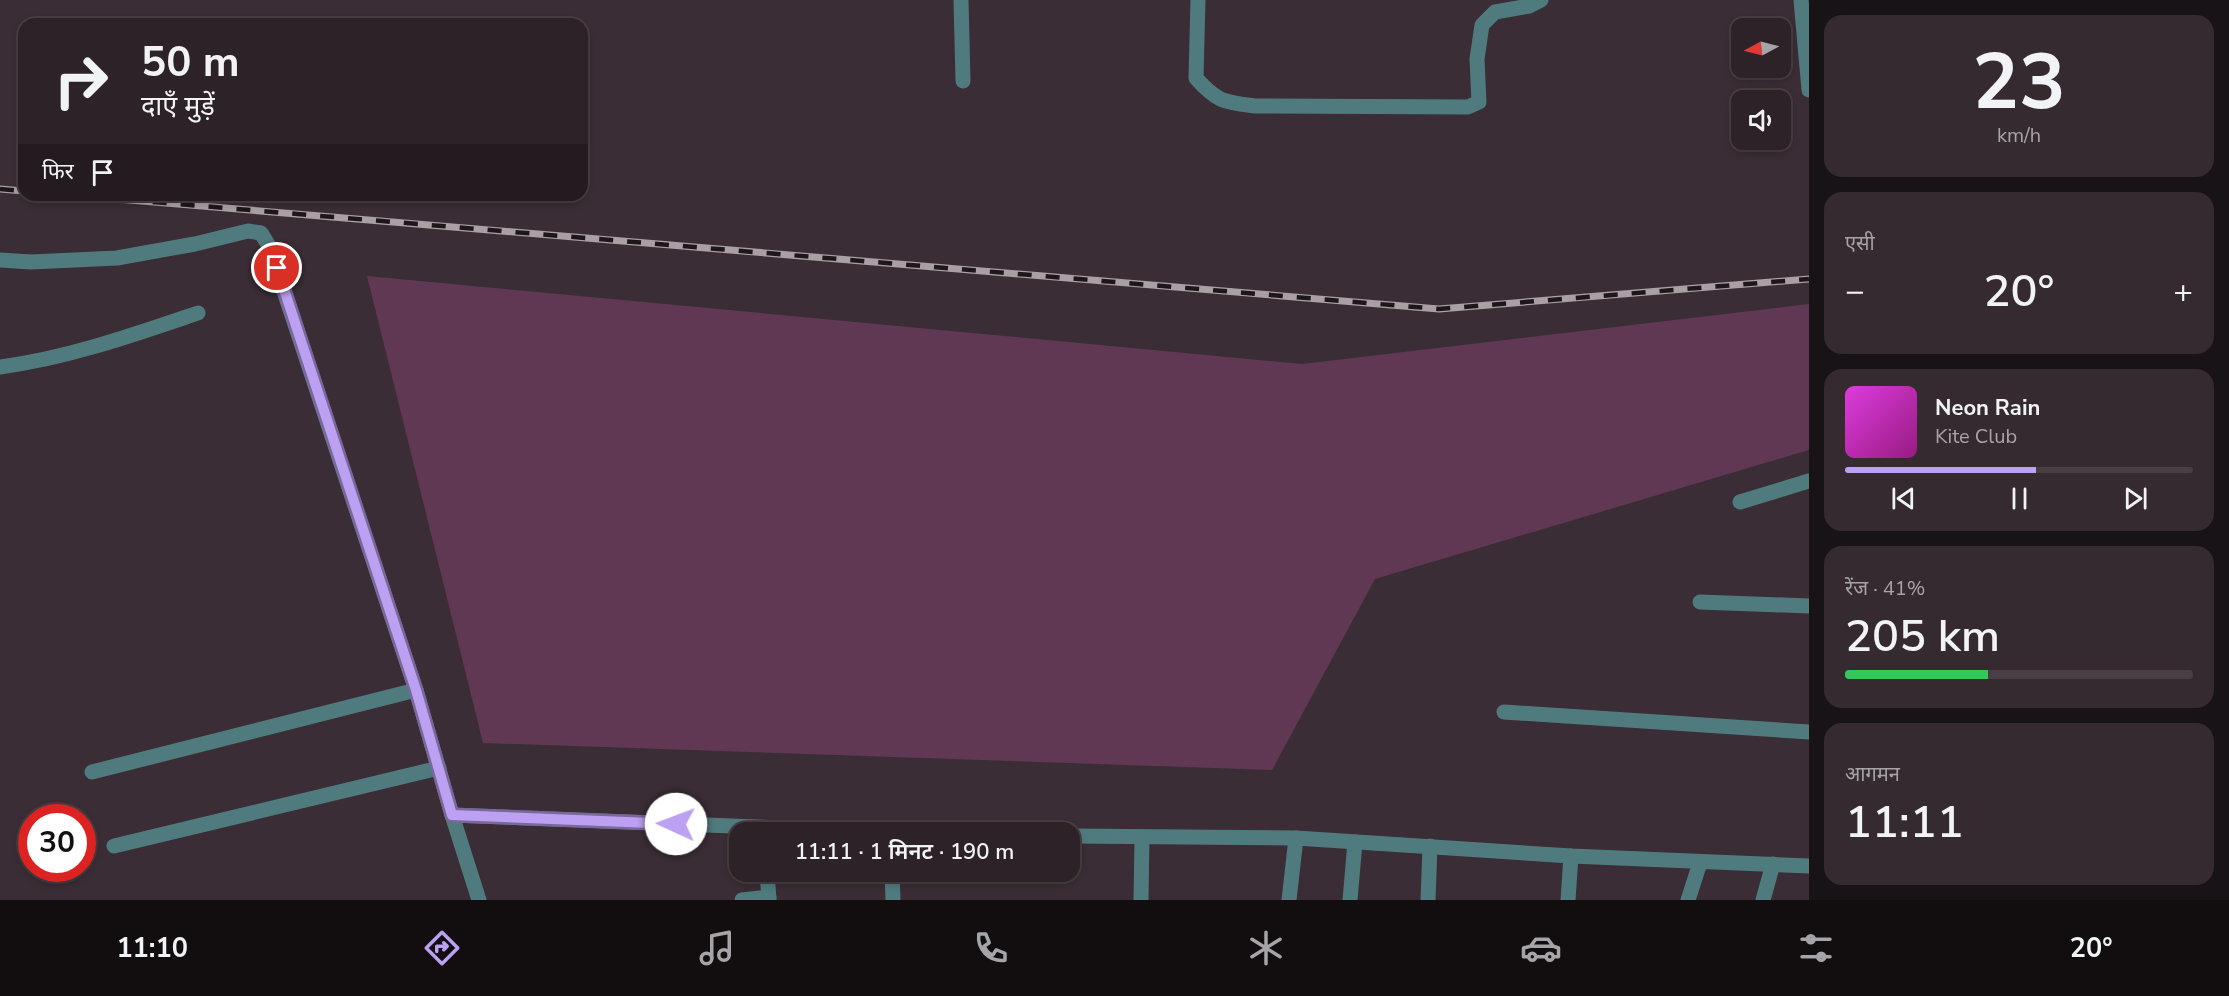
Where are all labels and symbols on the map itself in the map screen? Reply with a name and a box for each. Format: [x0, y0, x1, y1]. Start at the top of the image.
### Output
north arrow [1731, 18, 1791, 78]
pin [251, 242, 302, 293]
position arrow [644, 792, 708, 856]
speed limit sign: 30 [18, 804, 96, 882]

